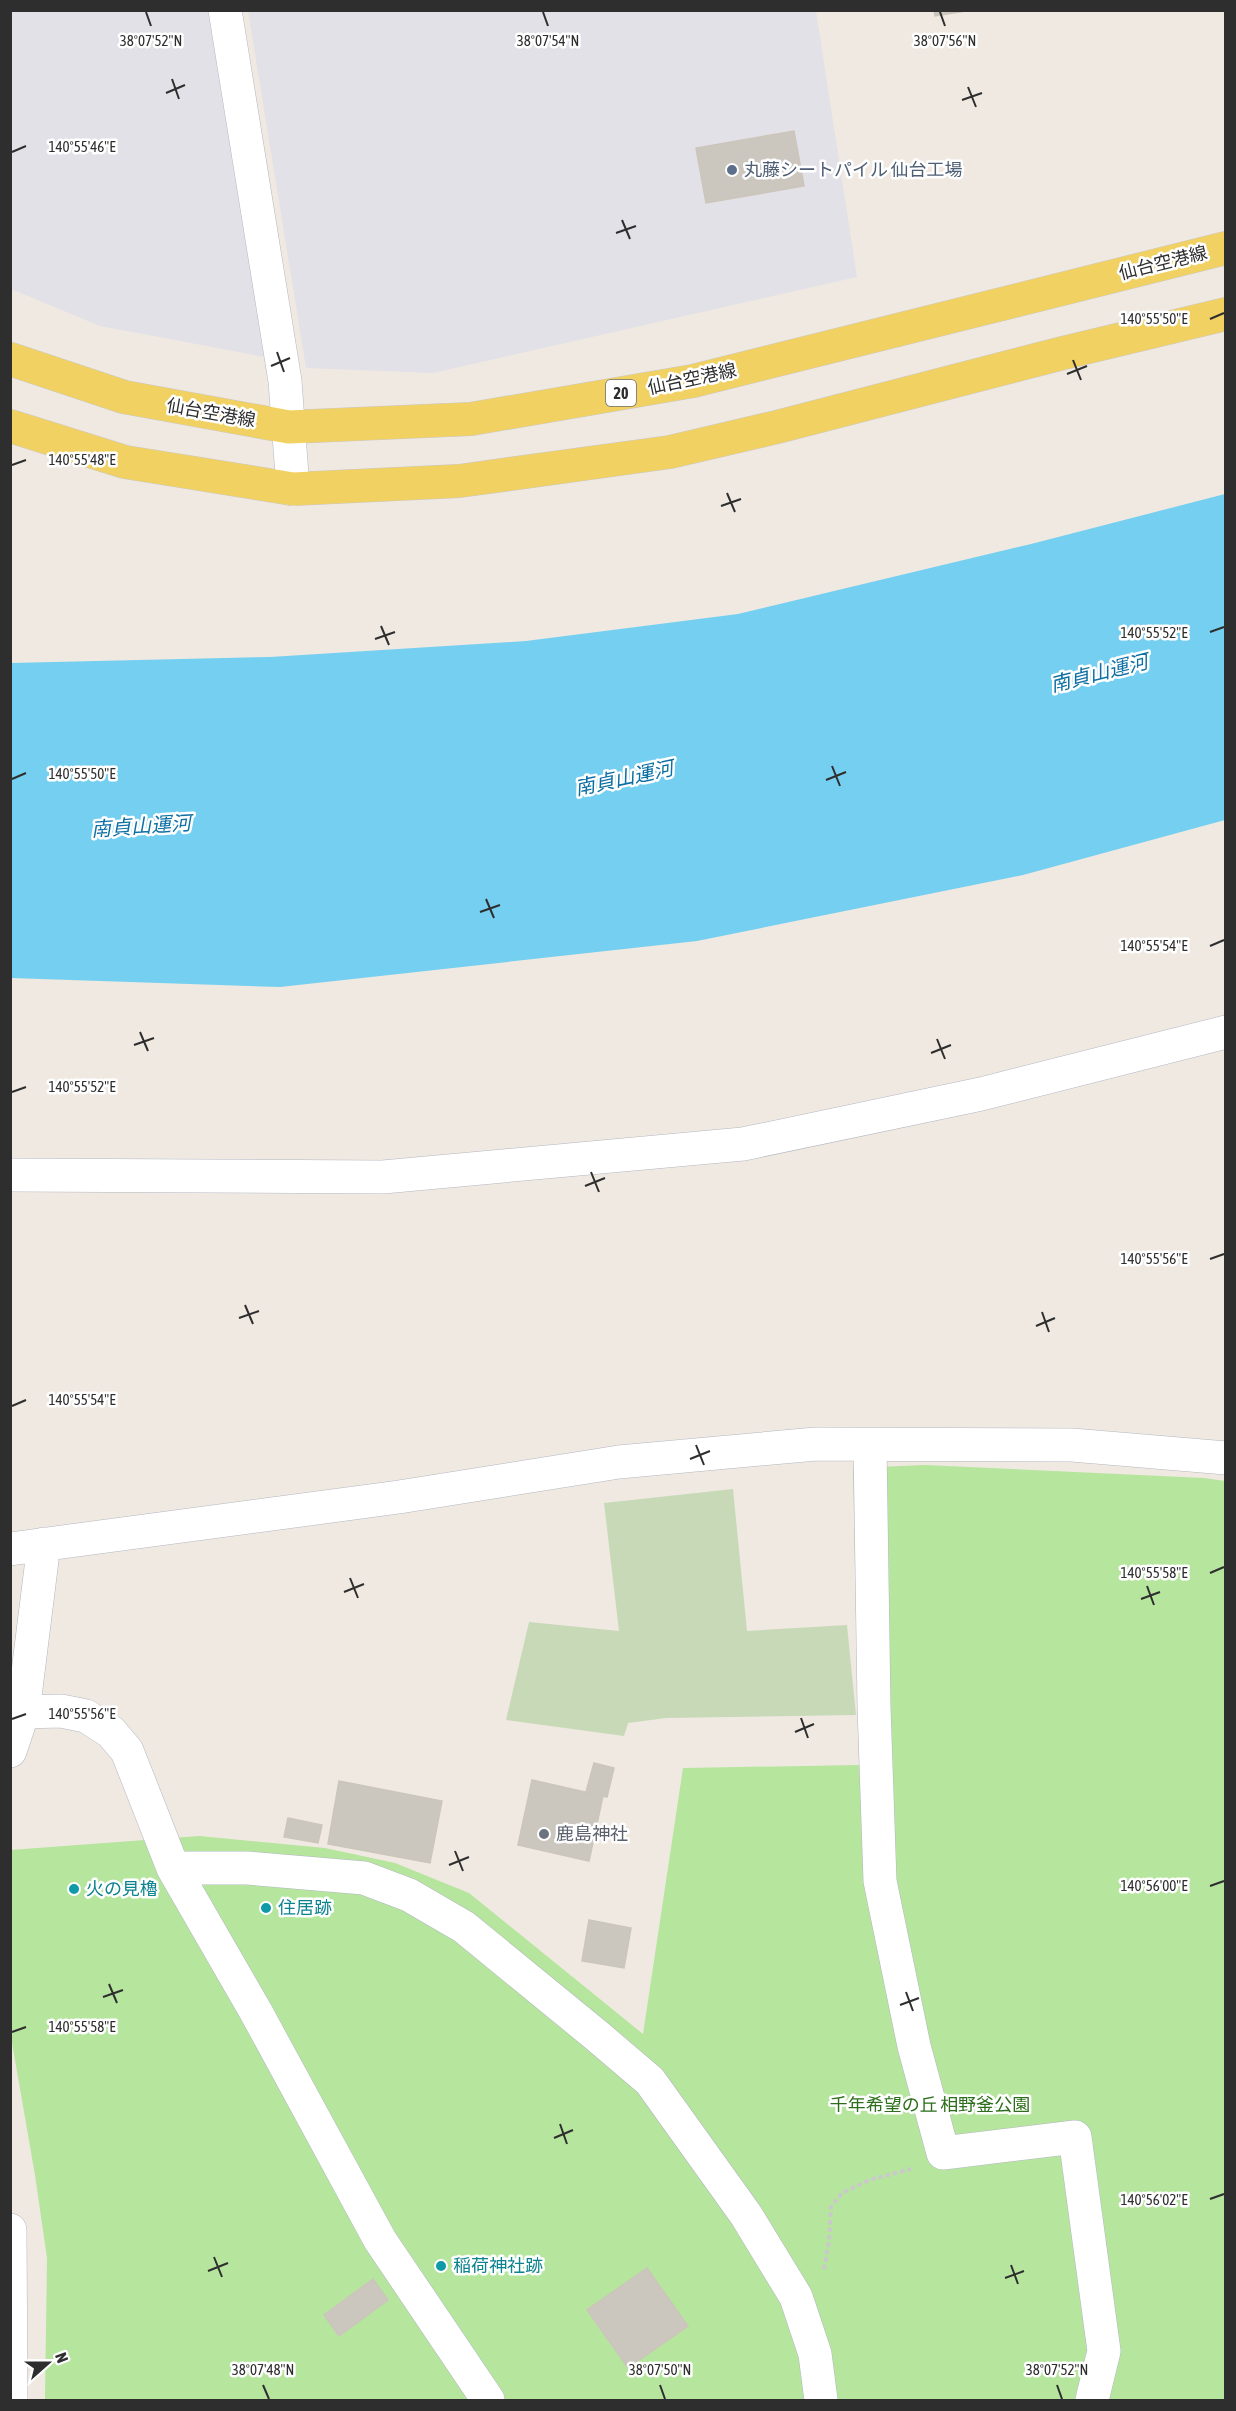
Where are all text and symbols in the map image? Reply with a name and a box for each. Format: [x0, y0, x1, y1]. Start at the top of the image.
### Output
text: 38°07'52"N [120, 32, 182, 49]
text: 38°07'54"N [517, 32, 579, 49]
text: 38°07'56"N [914, 32, 976, 49]
text: 140°55'46"E [48, 138, 116, 155]
place label: 丸藤シートパイル 仙台工場 [744, 159, 962, 180]
marker: 丸藤シートパイル 仙台工場 [725, 163, 739, 177]
street label: 仙台空港線 [1117, 241, 1209, 284]
text: 140°55'50"E [1120, 310, 1188, 327]
street label: 仙台空港線 [646, 359, 738, 398]
road number: 20 [606, 380, 636, 406]
street label: 仙台空港線 [165, 394, 257, 431]
text: 140°55'48"E [48, 451, 116, 468]
text: 140°55'52"E [1120, 624, 1188, 641]
water label: 南貞山運河 [1048, 648, 1154, 696]
water label: 南貞山運河 [573, 755, 679, 799]
text: 140°55'50"E [48, 765, 116, 782]
water label: 南貞山運河 [90, 810, 196, 840]
text: 140°55'54"E [1120, 937, 1188, 954]
text: 140°55'52"E [48, 1078, 116, 1095]
text: 140°55'56"E [1120, 1250, 1188, 1267]
text: 140°55'54"E [48, 1391, 116, 1408]
text: 140°55'58"E [1120, 1564, 1188, 1581]
text: 140°55'56"E [48, 1705, 116, 1722]
place label: 鹿島神社 [556, 1823, 628, 1844]
marker: 鹿島神社 [537, 1827, 551, 1841]
text: 140°56'00"E [1120, 1877, 1188, 1894]
place label: 火の見櫓 [86, 1878, 158, 1899]
marker: 火の見櫓 [67, 1882, 81, 1896]
place label: 住居跡 [278, 1897, 332, 1918]
marker: 住居跡 [259, 1901, 273, 1915]
text: 140°55'58"E [48, 2018, 116, 2035]
park label: 千年希望の丘 相野釜公園 [830, 2094, 1030, 2115]
text: 140°56'02"E [1120, 2191, 1188, 2208]
place label: 稲荷神社跡 [453, 2255, 543, 2276]
marker: 稲荷神社跡 [434, 2259, 448, 2273]
north arrow [18, 2333, 78, 2393]
text: N [52, 2350, 72, 2365]
text: 38°07'48"N [232, 2361, 294, 2378]
text: 38°07'50"N [629, 2361, 691, 2378]
text: 38°07'52"N [1026, 2361, 1088, 2378]

